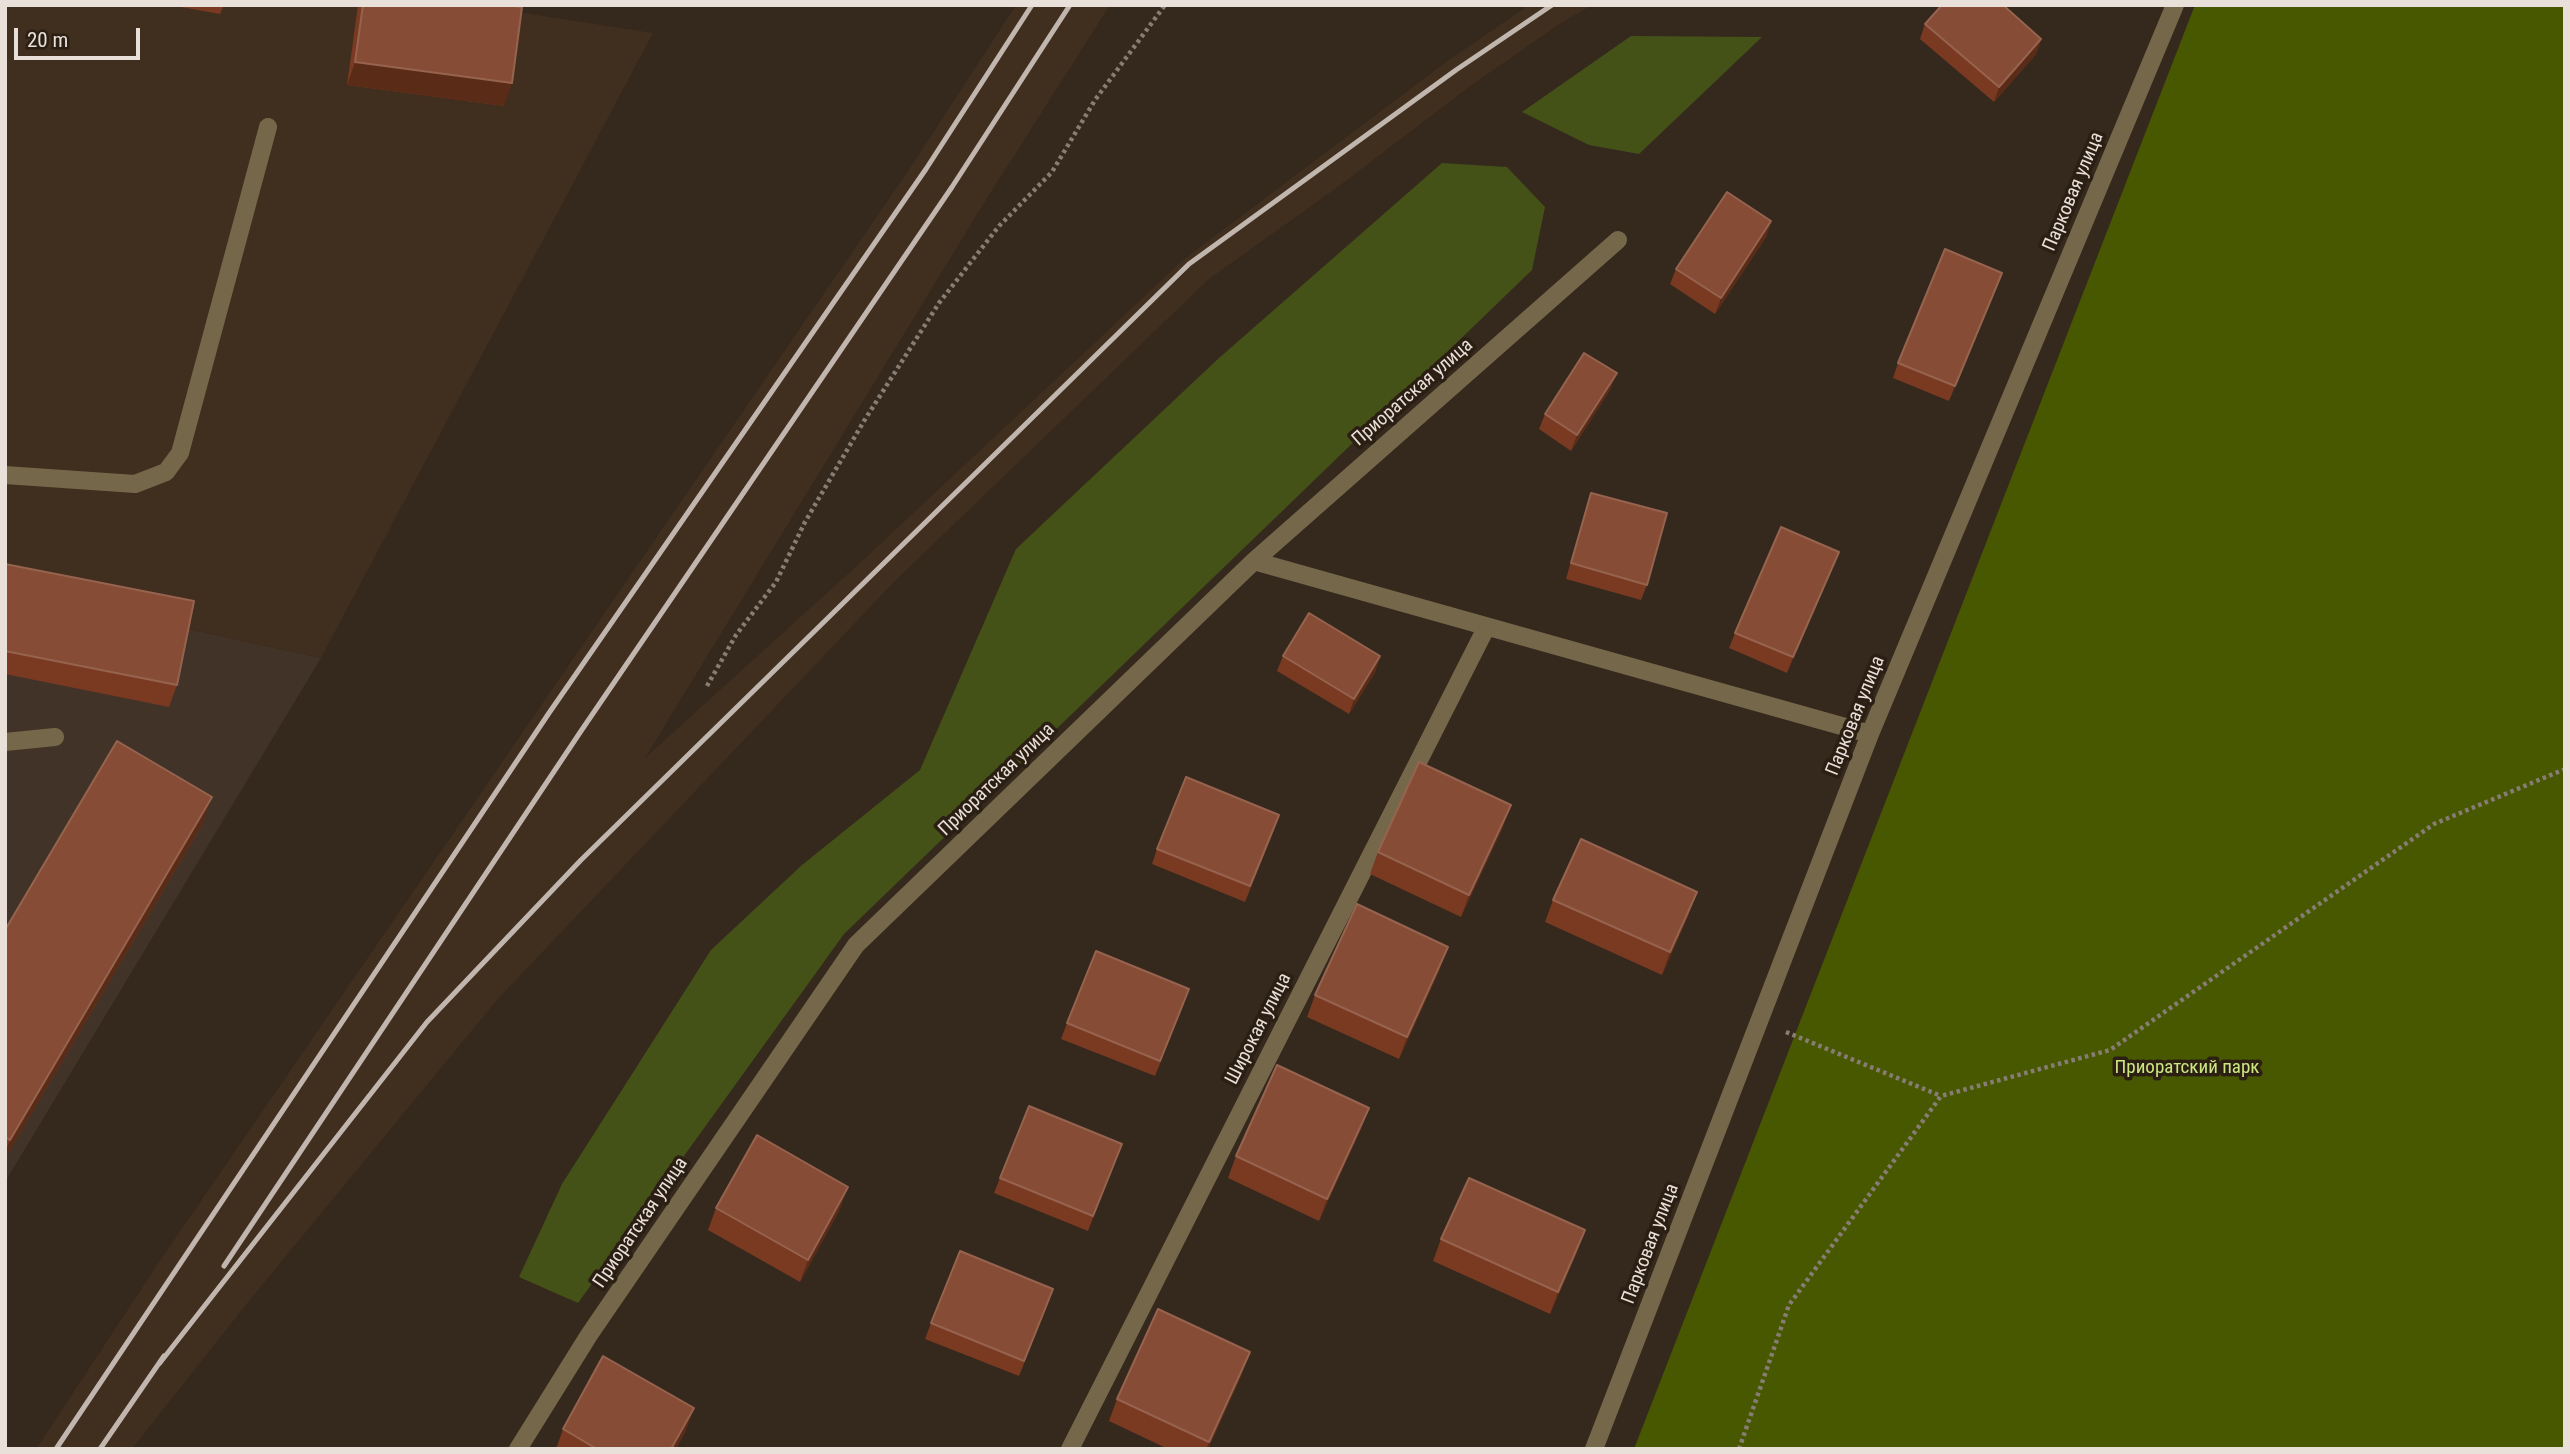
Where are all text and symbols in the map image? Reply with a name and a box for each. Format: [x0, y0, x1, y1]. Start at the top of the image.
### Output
scale bar [18, 14, 144, 58]
text: 20 m [27, 28, 68, 52]
street label: Парковая улица [2039, 129, 2109, 255]
street label: Приоратская улица [1348, 334, 1478, 452]
street label: Парковая улица [1822, 653, 1890, 779]
street label: Приоратская улица [934, 719, 1060, 841]
street label: Широкая улица [1221, 970, 1297, 1088]
park label: Приоратский парк [2115, 1057, 2259, 1079]
street label: Приоратская улица [589, 1153, 693, 1293]
street label: Парковая улица [1618, 1181, 1684, 1307]

